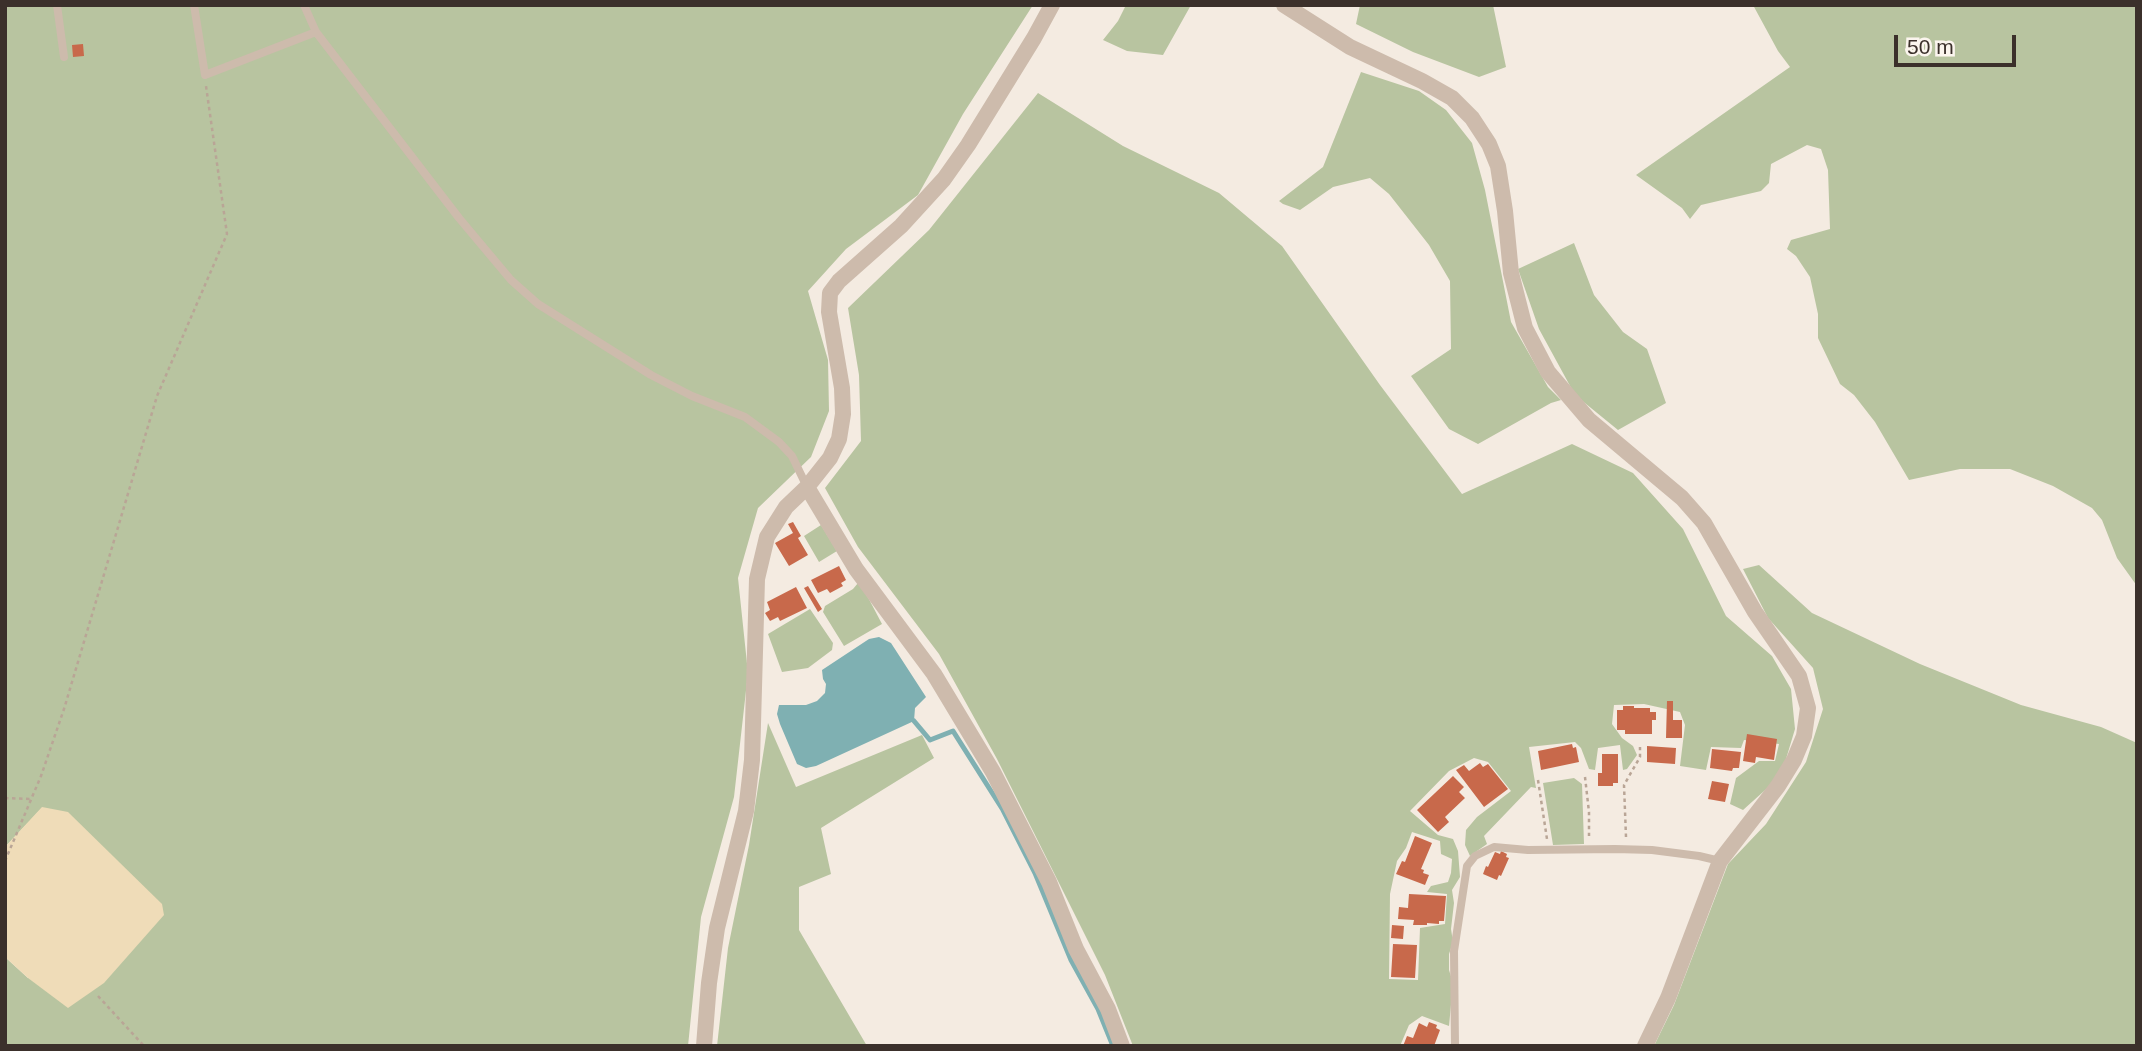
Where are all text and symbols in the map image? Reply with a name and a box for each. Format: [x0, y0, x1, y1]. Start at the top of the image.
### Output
scale bar [1897, 21, 2020, 65]
text: 50 m [1907, 35, 1954, 58]

